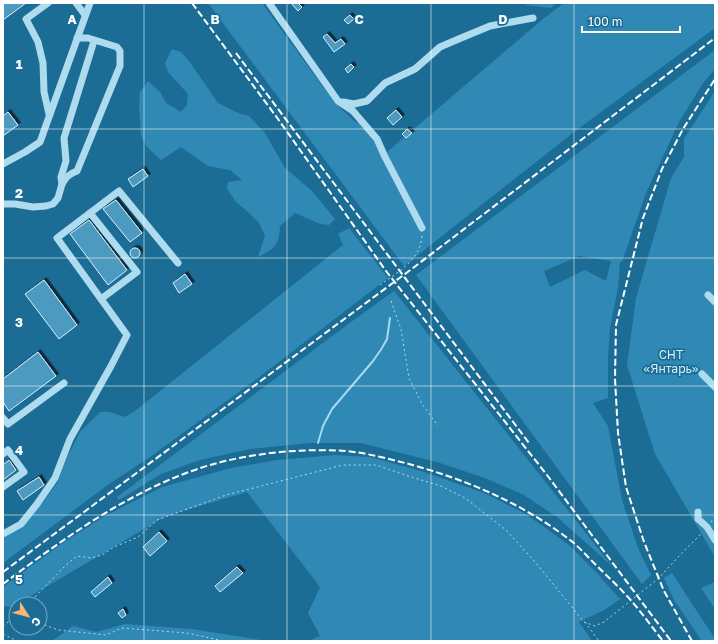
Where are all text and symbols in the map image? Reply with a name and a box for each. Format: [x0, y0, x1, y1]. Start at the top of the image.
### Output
scale bar [582, 8, 680, 34]
text: A [67, 11, 77, 27]
text: B [210, 11, 220, 27]
text: C [354, 11, 364, 27]
text: D [498, 11, 508, 27]
text: 100 m [588, 14, 622, 29]
text: 1 [16, 56, 23, 72]
text: 2 [15, 185, 23, 201]
text: 3 [15, 314, 23, 330]
park label: СНТ «Янтарь» [644, 347, 699, 376]
text: 4 [15, 442, 23, 458]
text: 5 [15, 571, 23, 587]
north arrow [8, 596, 48, 636]
text: С [29, 615, 44, 629]

